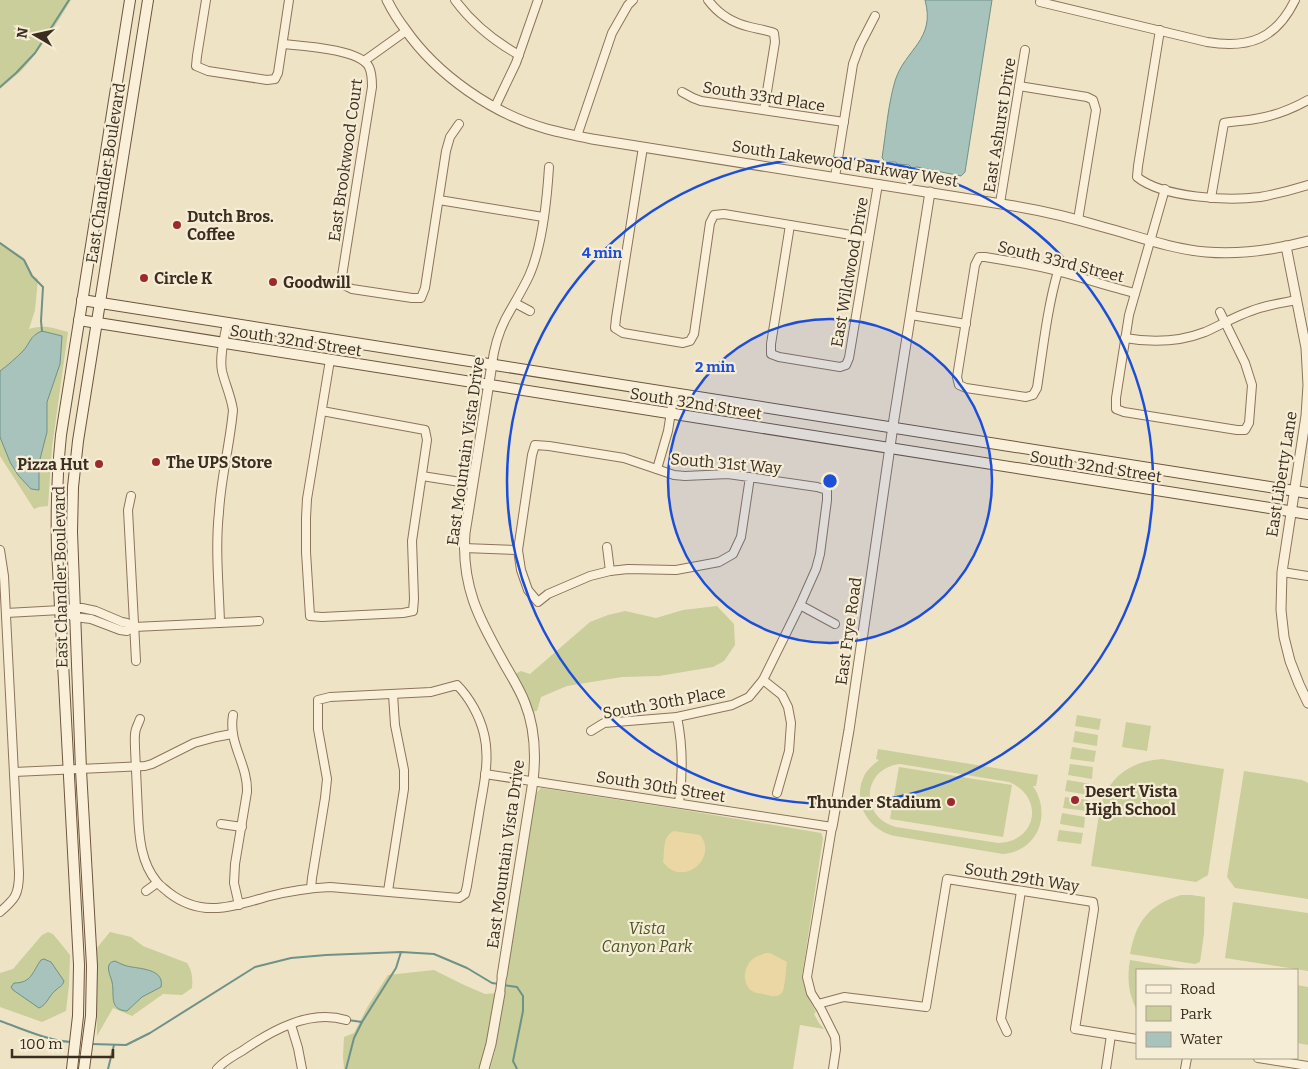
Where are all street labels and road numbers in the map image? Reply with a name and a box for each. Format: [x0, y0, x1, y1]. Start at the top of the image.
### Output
street label: East Ashurst Drive [979, 56, 1020, 194]
street label: East Brookwood Court [325, 77, 366, 243]
street label: South 33rd Place [701, 77, 826, 116]
street label: East Chandler Boulevard [82, 81, 129, 265]
street label: South Lakewood Parkway West [731, 136, 959, 191]
street label: East Wildwood Drive [827, 195, 872, 349]
street label: South 33rd Street [996, 237, 1126, 286]
street label: South 32nd Street [229, 321, 363, 360]
street label: East Mountain Vista Drive [443, 355, 488, 547]
street label: South 32nd Street [629, 384, 763, 423]
street label: East Liberty Lane [1262, 410, 1301, 538]
street label: South 32nd Street [1029, 447, 1163, 486]
street label: South 31st Way [670, 449, 783, 478]
street label: East Chandler Boulevard [49, 485, 72, 668]
street label: East Frye Road [832, 575, 866, 686]
street label: South 30th Place [601, 682, 727, 723]
street label: East Mountain Vista Drive [483, 758, 528, 950]
street label: South 30th Street [595, 767, 727, 806]
street label: South 29th Way [963, 859, 1081, 896]

